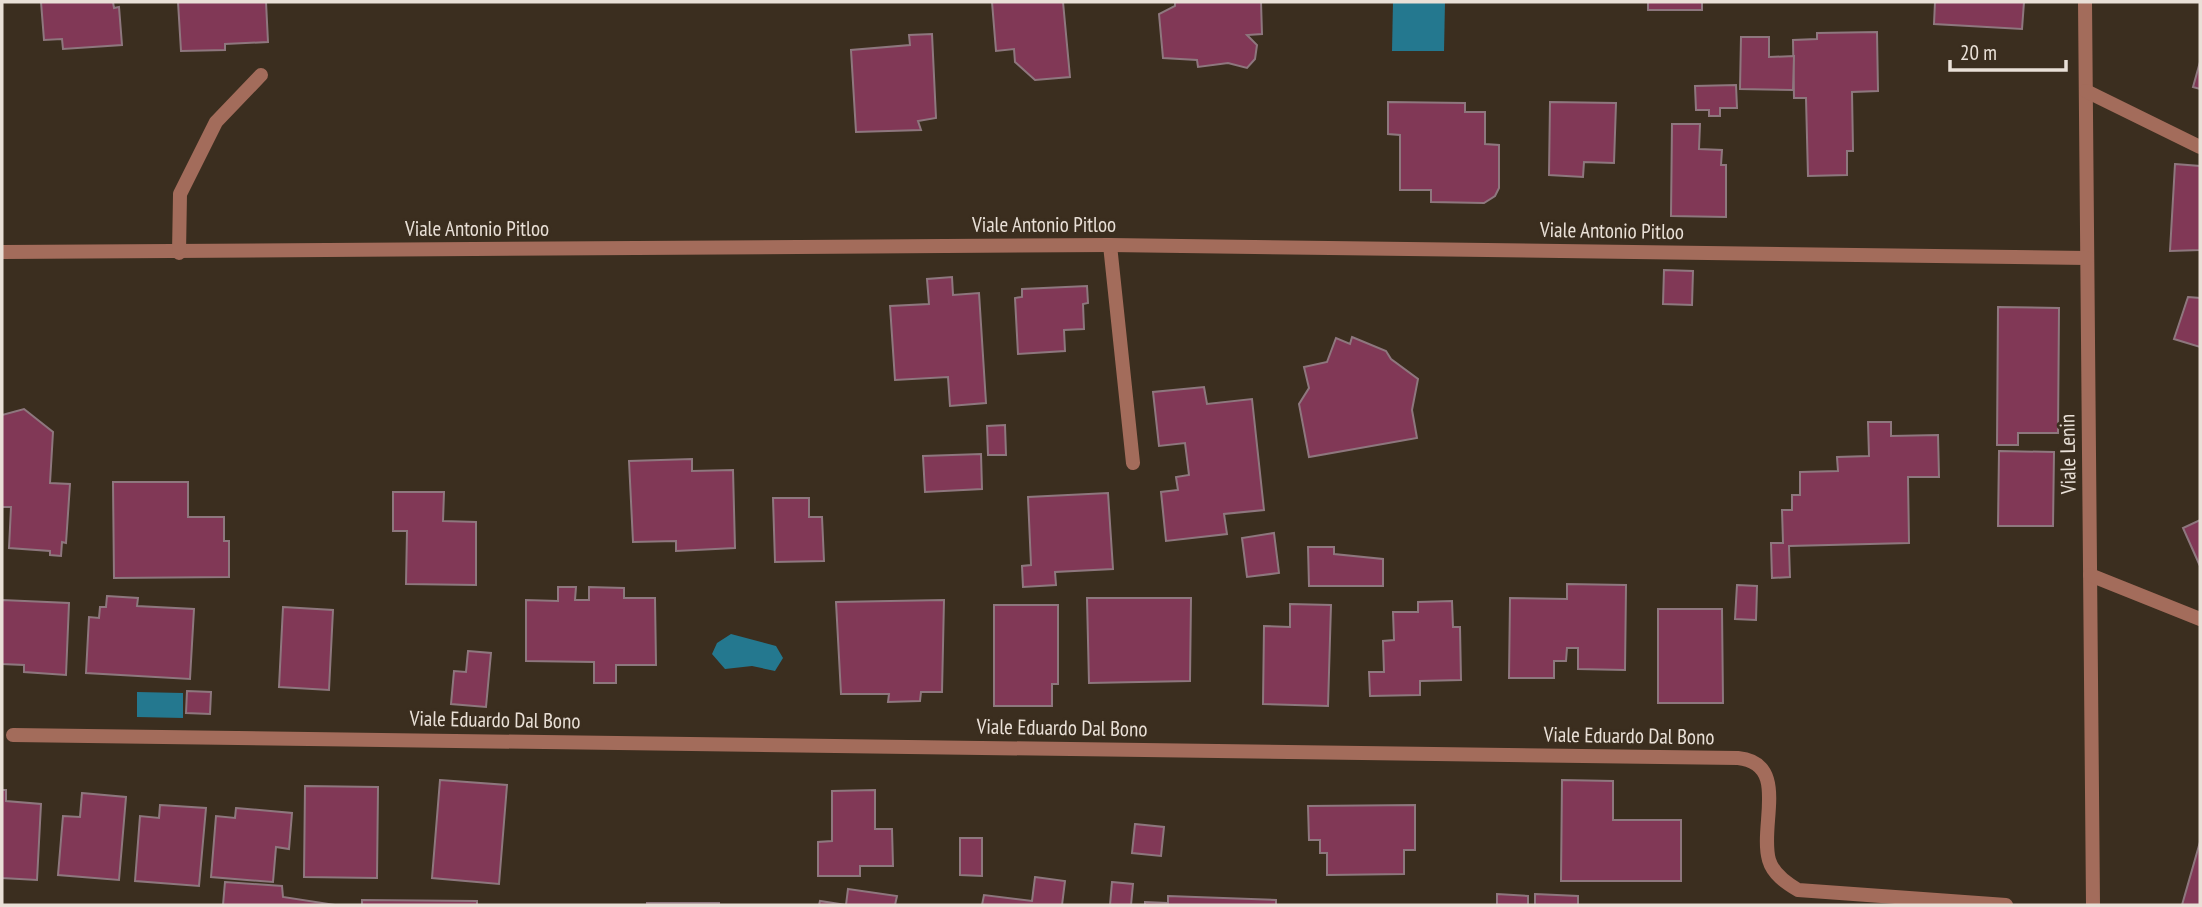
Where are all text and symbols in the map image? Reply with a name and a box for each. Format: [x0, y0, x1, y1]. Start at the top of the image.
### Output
scale bar [1950, 28, 2066, 72]
text: 20 m [1960, 39, 1997, 66]
street label: Viale Antonio Pitloo [971, 211, 1116, 238]
street label: Viale Antonio Pitloo [404, 215, 549, 242]
street label: Viale Antonio Pitloo [1539, 216, 1684, 245]
street label: Viale Lenin [2053, 414, 2082, 495]
street label: Viale Eduardo Dal Bono [408, 704, 581, 734]
street label: Viale Eduardo Dal Bono [975, 712, 1148, 742]
street label: Viale Eduardo Dal Bono [1542, 720, 1715, 750]

